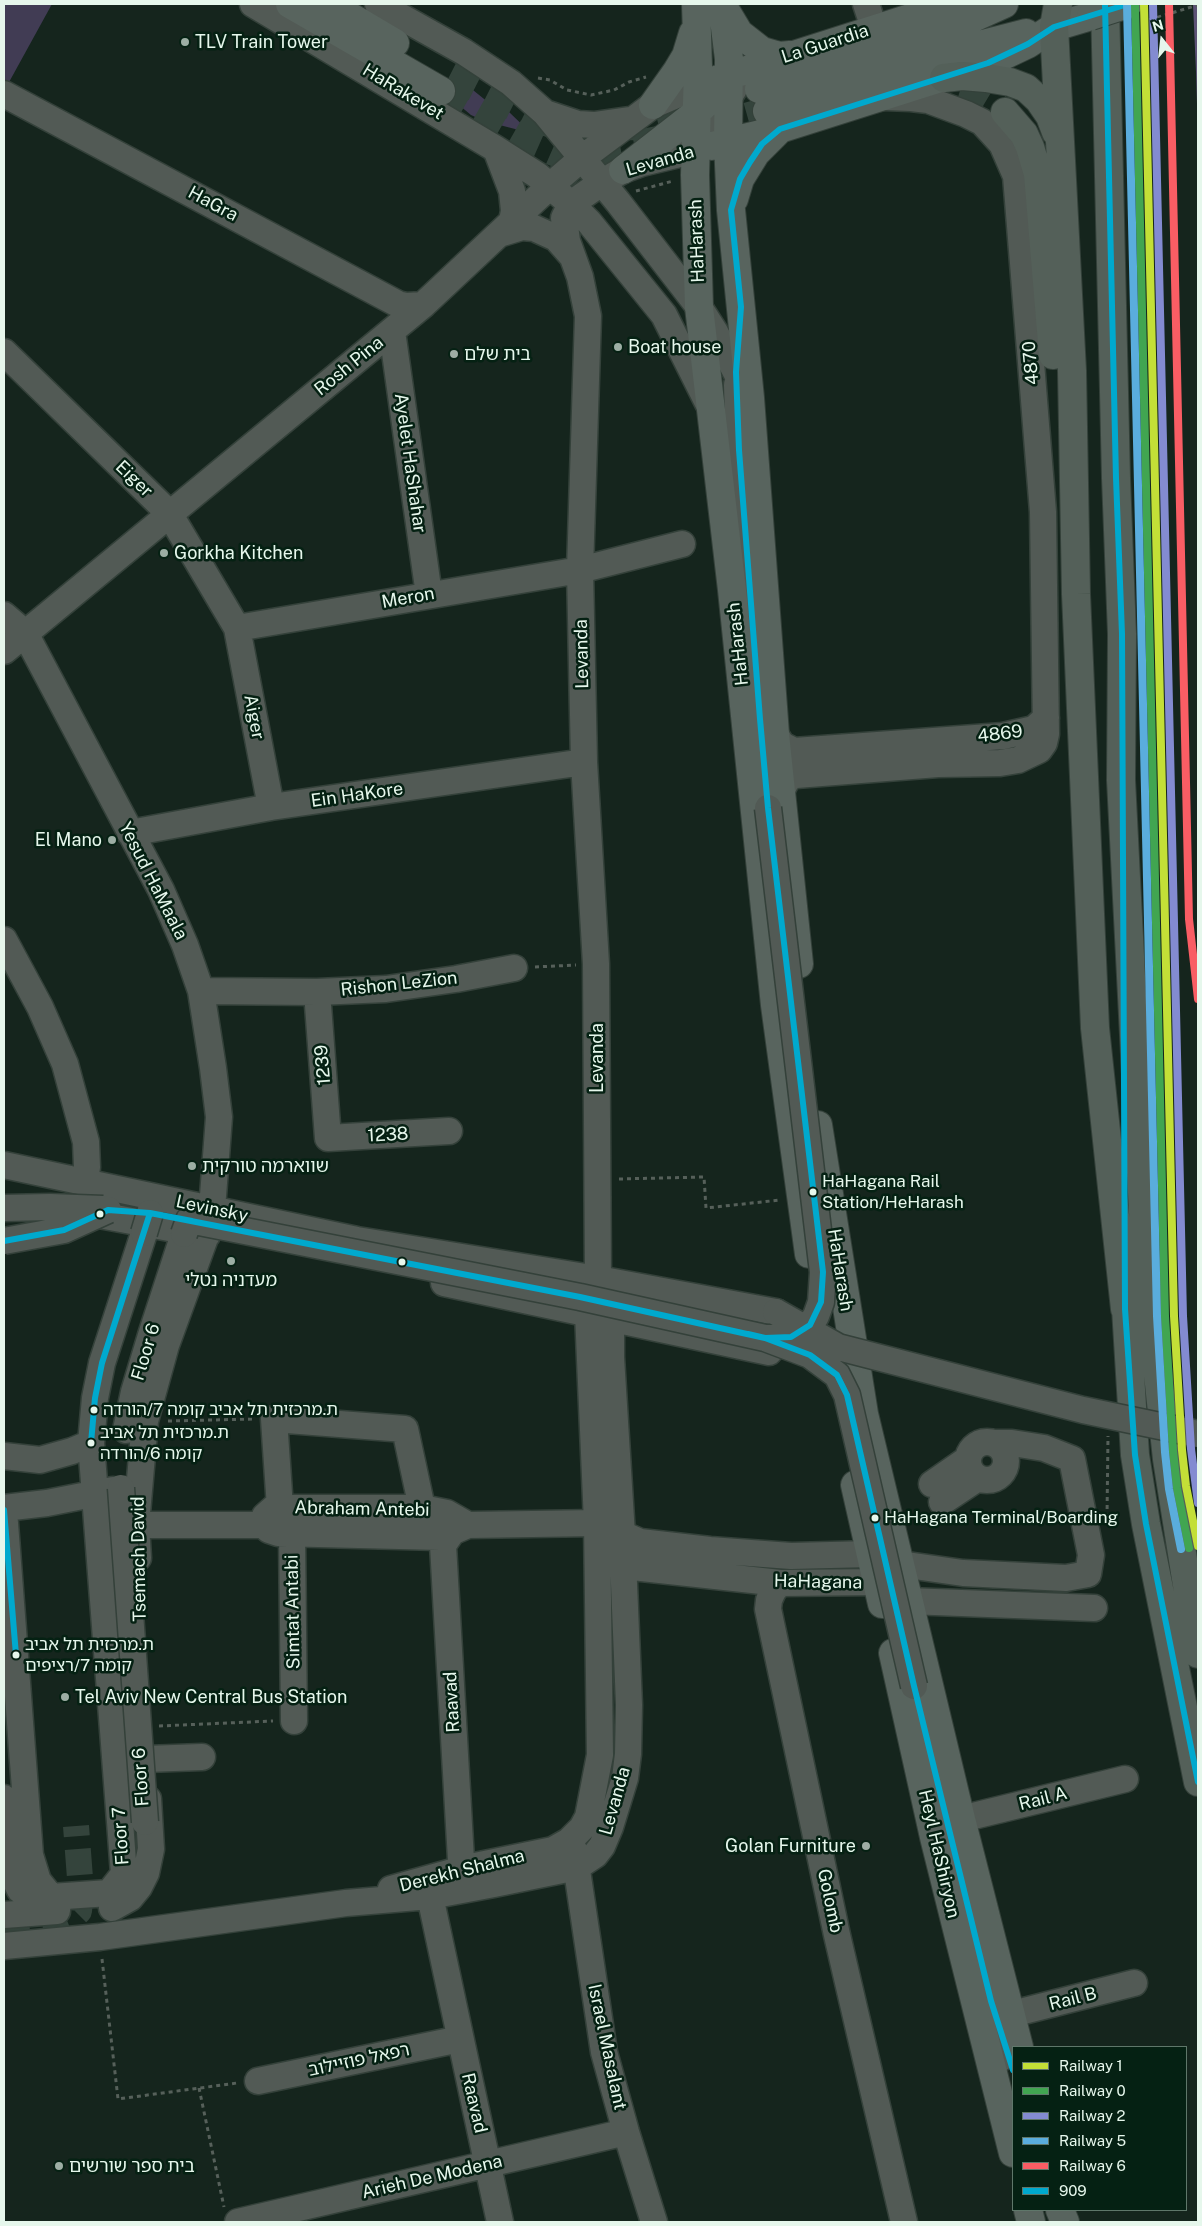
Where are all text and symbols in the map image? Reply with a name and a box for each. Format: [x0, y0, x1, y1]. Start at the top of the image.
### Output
north arrow [1137, 15, 1187, 65]
text: N [1150, 16, 1165, 35]
street label: La Guardia [779, 20, 871, 68]
place label: TLV Train Tower [195, 31, 328, 53]
marker: TLV Train Tower [179, 36, 191, 48]
street label: HaRakevet [358, 59, 448, 125]
street label: Levanda [623, 141, 697, 181]
street label: HaGra [184, 182, 242, 226]
street label: HaHarash [685, 199, 709, 283]
street label: Rosh Pina [310, 332, 388, 400]
place label: Boat house [628, 336, 721, 358]
street label: 4870 [1018, 340, 1044, 386]
marker: Boat house [612, 341, 624, 353]
place label: בית שלם [464, 343, 531, 365]
marker: בית שלם [448, 348, 460, 360]
street label: Ayelet HaShahar [390, 392, 430, 534]
street label: Eiger [111, 456, 157, 502]
place label: Gorkha Kitchen [174, 542, 303, 564]
marker: Gorkha Kitchen [158, 547, 170, 559]
street label: Meron [380, 583, 436, 613]
street label: HaHarash [723, 601, 753, 687]
street label: Levanda [571, 619, 593, 689]
street label: Aiger [239, 693, 269, 741]
street label: 4869 [976, 721, 1024, 747]
street label: Ein HaKore [309, 778, 405, 812]
street label: Yesud HaMaala [114, 818, 192, 944]
place label: El Mano [35, 829, 102, 851]
marker: El Mano [106, 834, 118, 846]
street label: Rishon LeZion [340, 967, 458, 1001]
street label: Levanda [586, 1023, 608, 1093]
street label: 1239 [310, 1044, 336, 1086]
street label: 1238 [367, 1123, 409, 1147]
place label: שווארמה טורקית [202, 1155, 329, 1177]
marker: שווארמה טורקית [186, 1160, 198, 1172]
place label: HaHagana Rail Station/HeHarash [822, 1172, 964, 1212]
marker: HaHagana Rail Station/HeHarash [808, 1187, 818, 1197]
street label: Levinsky [174, 1191, 250, 1227]
unlabelled marker [95, 1209, 105, 1219]
street label: HaHarash [823, 1227, 857, 1313]
marker: מעדניה נטלי [225, 1255, 237, 1267]
unlabelled marker [397, 1257, 407, 1267]
place label: מעדניה נטלי [185, 1269, 277, 1291]
street label: Floor 6 [127, 1321, 165, 1383]
place label: ת.מרכזית תל אביב קומה 7/הורדה [103, 1400, 338, 1420]
marker: ת.מרכזית תל אביב קומה 7/הורדה [89, 1405, 99, 1415]
place label: ת.מרכזית תל אביב קומה 6/הורדה [100, 1423, 229, 1463]
marker: ת.מרכזית תל אביב קומה 6/הורדה [86, 1438, 96, 1448]
street label: Tsemach David [127, 1496, 151, 1622]
street label: Abraham Antebi [294, 1497, 430, 1521]
place label: HaHagana Terminal/Boarding [884, 1508, 1118, 1528]
marker: HaHagana Terminal/Boarding [870, 1513, 880, 1523]
street label: Simtat Antabi [281, 1555, 305, 1669]
street label: HaHagana [774, 1570, 862, 1594]
place label: ת.מרכזית תל אביב קומה 7/רציפים [25, 1635, 154, 1675]
marker: ת.מרכזית תל אביב קומה 7/רציפים [11, 1650, 21, 1660]
street label: Raavad [440, 1671, 464, 1733]
place label: Tel Aviv New Central Bus Station [75, 1686, 347, 1708]
marker: Tel Aviv New Central Bus Station [59, 1691, 71, 1703]
street label: Floor 6 [128, 1747, 154, 1807]
street label: Levanda [595, 1764, 635, 1838]
street label: Rail A [1017, 1783, 1069, 1815]
street label: Heyl HaShiryon [914, 1788, 964, 1920]
street label: Floor 7 [108, 1806, 134, 1866]
place label: Golan Furniture [725, 1835, 856, 1857]
marker: Golan Furniture [860, 1840, 872, 1852]
street label: Derekh Shalma [397, 1845, 527, 1897]
street label: Golomb [813, 1867, 847, 1935]
street label: Israel Masalant [583, 1982, 631, 2112]
street label: Rail B [1047, 1983, 1099, 2015]
street label: רפאל פוזיילוב [306, 2039, 412, 2081]
legend [1012, 2046, 1187, 2211]
text: Railway 1 [1059, 2057, 1123, 2074]
street label: Raavad [457, 2071, 491, 2135]
text: Railway 0 [1059, 2082, 1126, 2099]
text: Railway 2 [1059, 2107, 1125, 2124]
text: Railway 5 [1059, 2132, 1126, 2149]
street label: Arieh De Modena [360, 2150, 504, 2204]
place label: בית ספר שורשים [69, 2155, 195, 2177]
text: Railway 6 [1059, 2157, 1126, 2174]
marker: בית ספר שורשים [53, 2160, 65, 2172]
text: 909 [1059, 2182, 1087, 2199]

